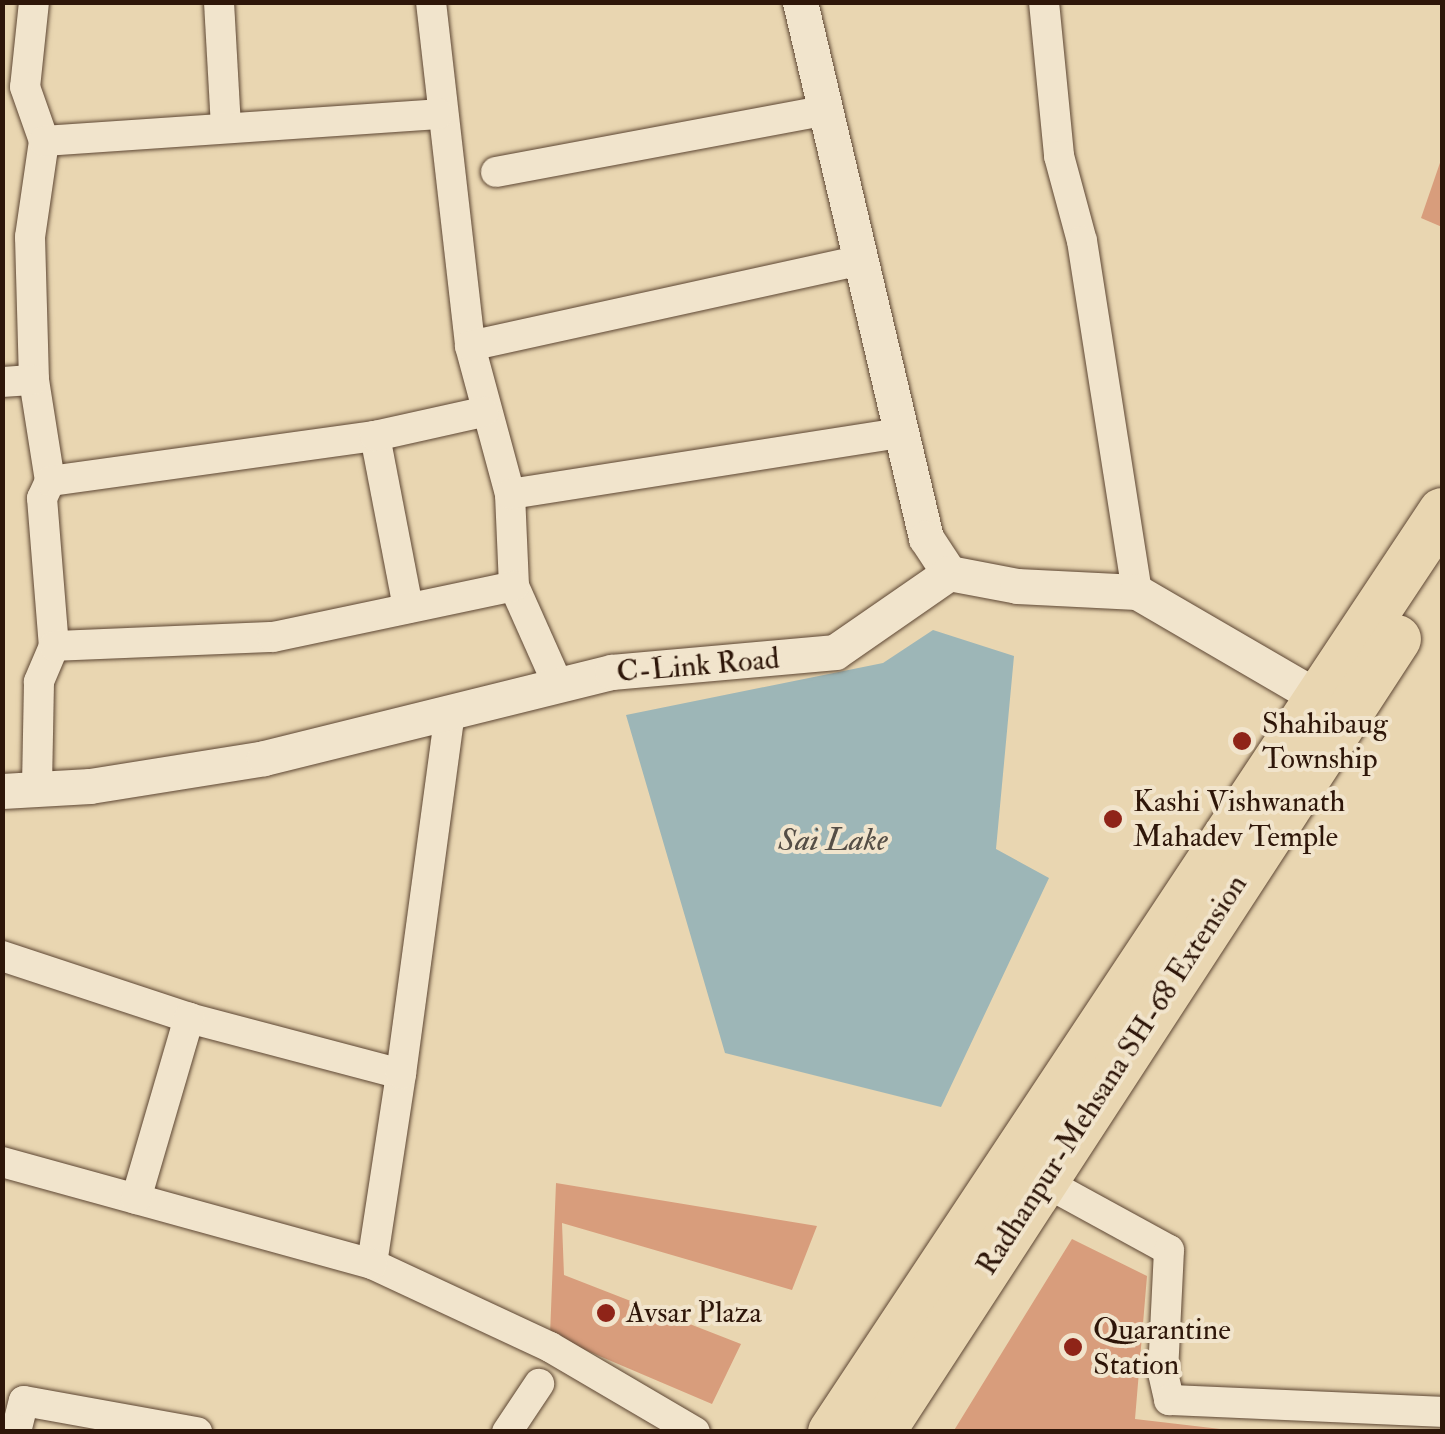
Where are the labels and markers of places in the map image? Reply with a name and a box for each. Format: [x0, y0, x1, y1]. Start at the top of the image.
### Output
place label: Shahibaug Township [1262, 706, 1388, 776]
marker: Shahibaug Township [1231, 730, 1253, 752]
place label: Kashi Vishwanath Mahadev Temple [1133, 784, 1345, 854]
marker: Kashi Vishwanath Mahadev Temple [1102, 808, 1124, 830]
place label: Avsar Plaza [626, 1295, 762, 1331]
marker: Avsar Plaza [595, 1302, 617, 1324]
place label: Quarantine Station [1093, 1312, 1231, 1382]
marker: Quarantine Station [1062, 1336, 1084, 1358]

